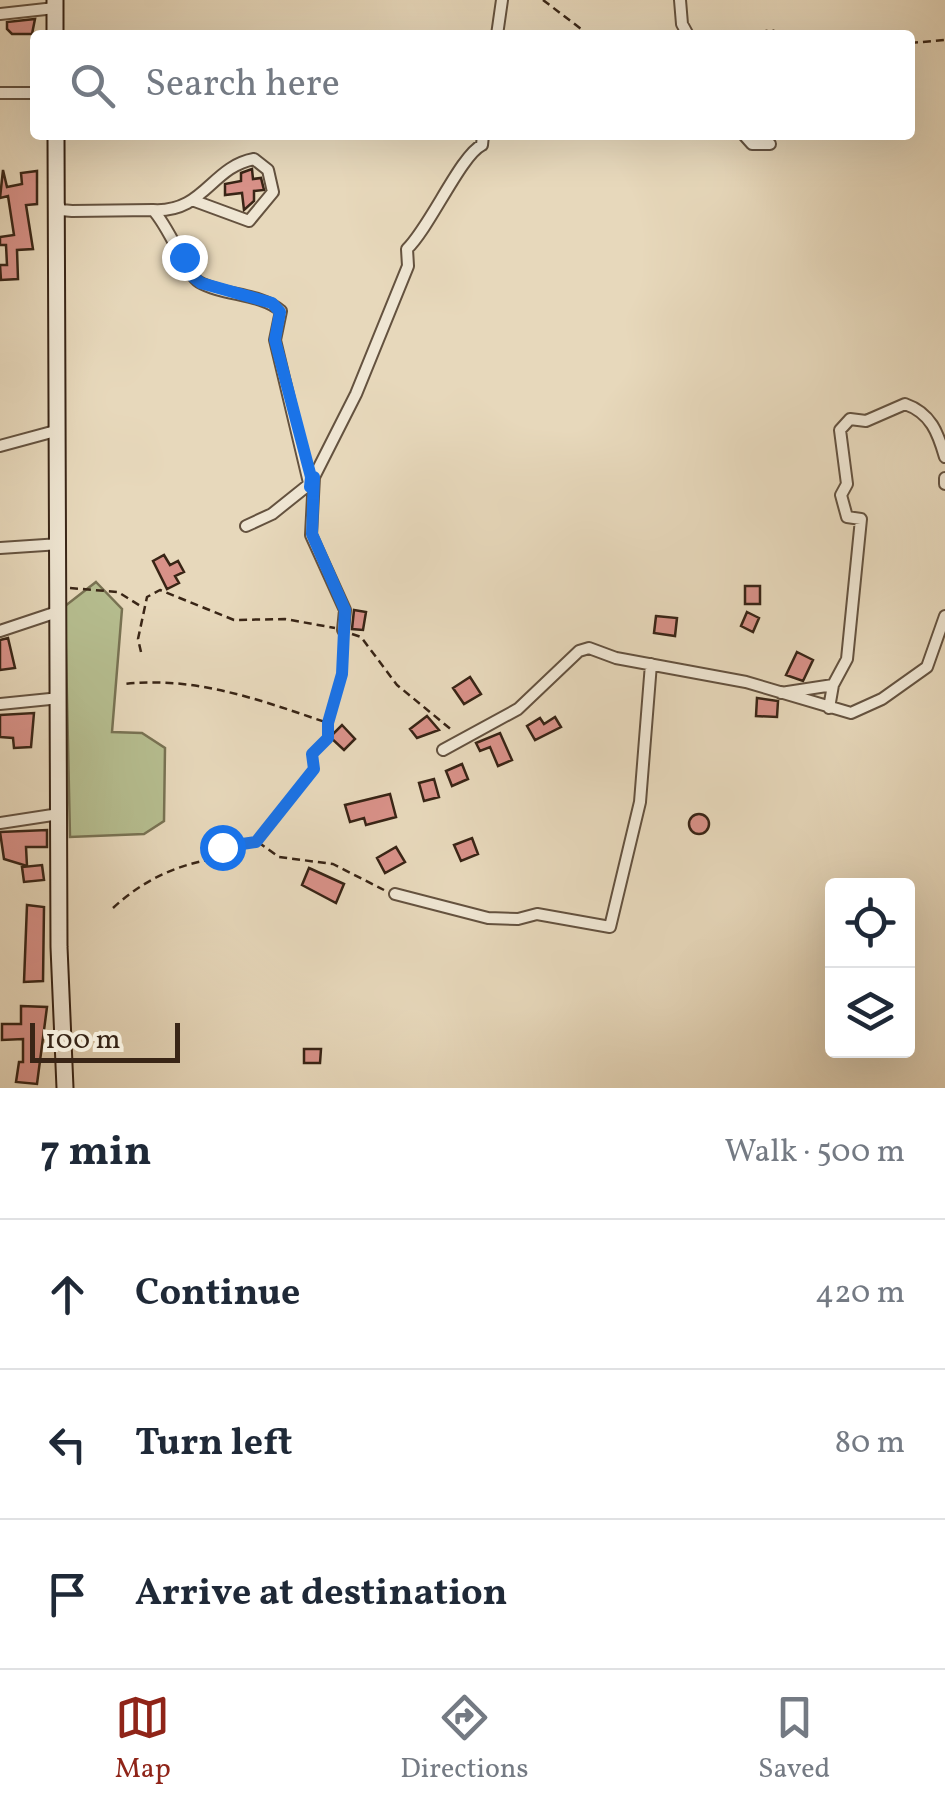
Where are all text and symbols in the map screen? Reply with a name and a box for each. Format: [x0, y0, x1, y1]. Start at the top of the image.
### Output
search box [30, 30, 915, 140]
icon: search [65, 58, 120, 113]
text: Search here [145, 59, 340, 112]
route end [162, 235, 208, 281]
route start [200, 825, 246, 871]
map controls [825, 878, 915, 1058]
button: locate [825, 878, 915, 968]
button: layers [825, 968, 915, 1058]
scale bar [30, 1018, 180, 1062]
text: 100 m [45, 1021, 120, 1060]
text: 7 min [40, 1124, 152, 1183]
text: Walk · 500 m [725, 1131, 905, 1175]
icon: ahead [40, 1267, 95, 1322]
text: Continue [135, 1268, 300, 1321]
text: 420 m [815, 1272, 905, 1316]
icon: left [40, 1417, 95, 1472]
text: Turn left [135, 1418, 292, 1471]
text: 80 m [835, 1422, 905, 1466]
icon: arrive [40, 1567, 95, 1622]
text: Arrive at destination [135, 1568, 508, 1621]
tab: Map [115, 1690, 171, 1789]
tab: Directions [400, 1690, 529, 1789]
tab: Saved [758, 1690, 830, 1789]

